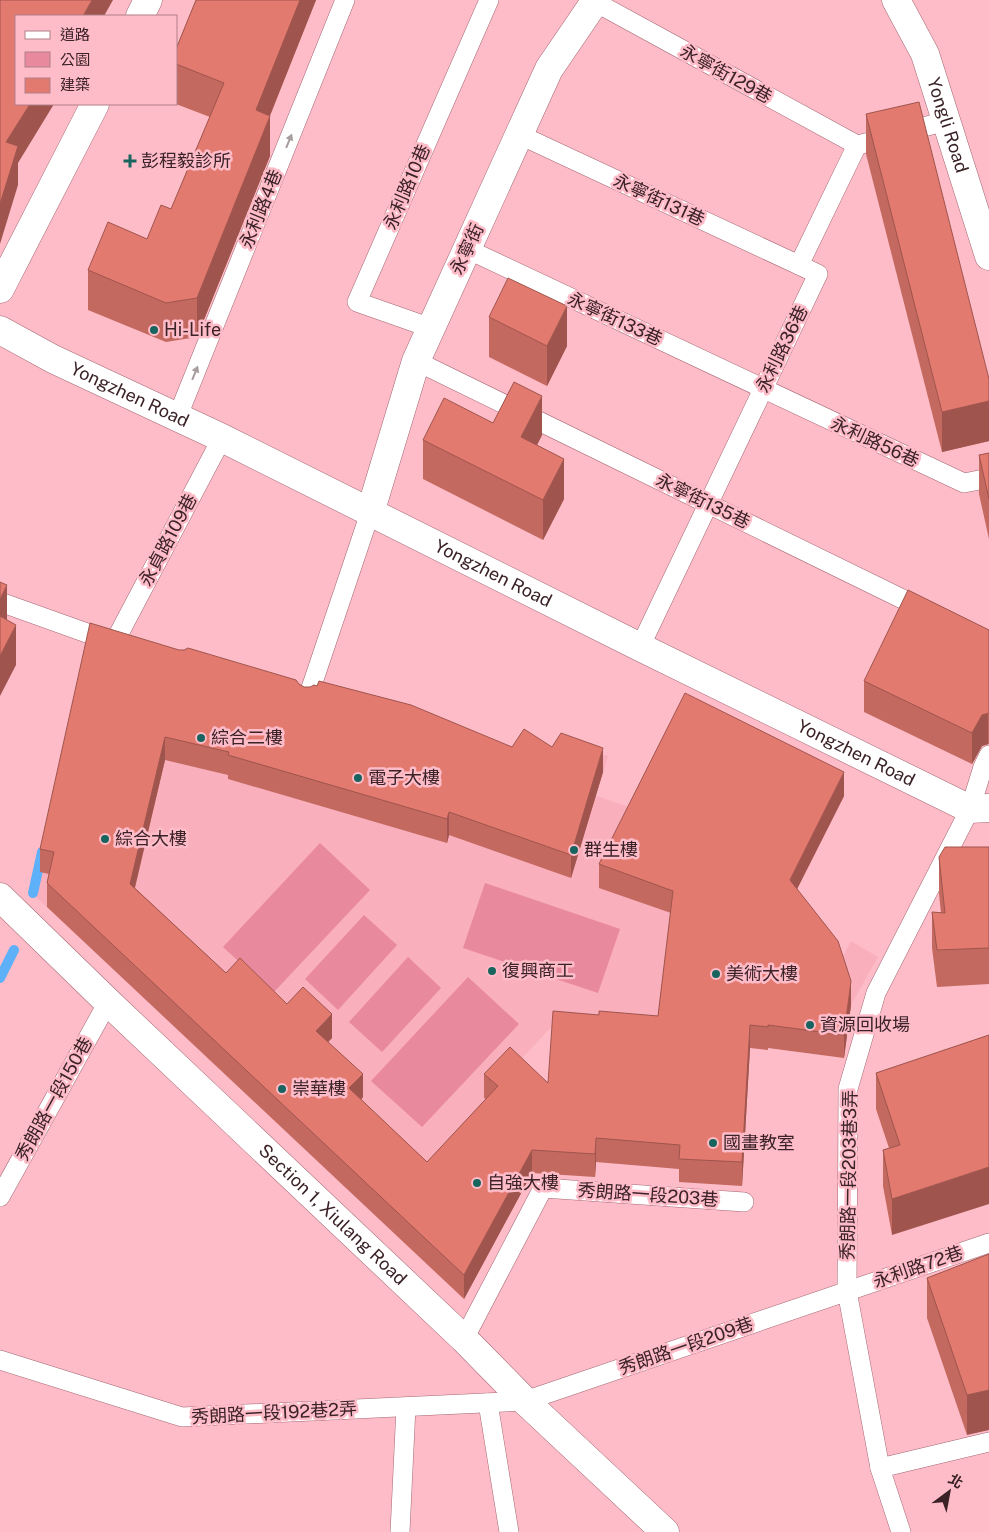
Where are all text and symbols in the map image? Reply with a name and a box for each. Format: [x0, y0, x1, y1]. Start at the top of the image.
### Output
legend [15, 15, 178, 105]
text: 道路 [60, 26, 90, 43]
street label: 永寧街129巷 [677, 40, 776, 107]
text: 公園 [60, 51, 90, 68]
street label: Yongli Road [923, 75, 973, 175]
text: 建築 [60, 76, 90, 93]
one-way arrow [285, 134, 293, 148]
street label: 永利路10巷 [379, 141, 434, 232]
place label: 彭程毅診所 [141, 150, 231, 171]
marker: 彭程毅診所 [123, 154, 137, 168]
street label: 永利路4巷 [235, 166, 286, 251]
street label: 永寧街131巷 [610, 169, 708, 230]
street label: 永寧街 [446, 220, 487, 278]
street label: 永寧街133巷 [565, 288, 666, 350]
street label: 永利路36巷 [751, 302, 812, 396]
place label: Hi-Life [164, 319, 221, 340]
marker: Hi-Life [148, 324, 160, 336]
street label: Yongzhen Road [67, 358, 192, 431]
one-way arrow [192, 365, 199, 380]
street label: 永利路56巷 [828, 412, 923, 471]
street label: 永寧街135巷 [653, 469, 754, 532]
street label: 永貞路109巷 [134, 490, 201, 589]
street label: Yongzhen Road [431, 535, 555, 611]
street label: Yongzhen Road [794, 715, 919, 790]
place label: 綜合二樓 [211, 727, 283, 748]
marker: 綜合二樓 [195, 732, 207, 744]
place label: 電子大樓 [368, 767, 440, 788]
marker: 電子大樓 [352, 772, 364, 784]
place label: 綜合大樓 [115, 828, 187, 849]
marker: 綜合大樓 [99, 833, 111, 845]
place label: 群生樓 [584, 839, 638, 860]
marker: 群生樓 [568, 844, 580, 856]
place label: 復興商工 [502, 960, 574, 981]
place label: 美術大樓 [726, 963, 798, 984]
marker: 復興商工 [486, 965, 498, 977]
marker: 美術大樓 [710, 968, 722, 980]
place label: 資源回收場 [820, 1014, 910, 1035]
marker: 資源回收場 [804, 1019, 816, 1031]
street label: 秀朗路一段150巷 [11, 1033, 96, 1164]
place label: 崇華樓 [292, 1078, 346, 1099]
marker: 崇華樓 [276, 1083, 288, 1095]
street label: 秀朗路一段203巷3弄 [837, 1090, 860, 1260]
place label: 國畫教室 [723, 1132, 795, 1153]
marker: 國畫教室 [707, 1137, 719, 1149]
street label: Section 1, Xiulang Road [255, 1140, 411, 1289]
place label: 自強大樓 [487, 1172, 559, 1193]
marker: 自強大樓 [471, 1177, 483, 1189]
street label: 秀朗路一段203巷 [577, 1179, 719, 1210]
street label: 永利路72巷 [870, 1241, 966, 1292]
street label: 秀朗路一段209巷 [616, 1313, 756, 1378]
street label: 秀朗路一段192巷2弄 [191, 1398, 357, 1427]
north arrow [924, 1467, 974, 1517]
text: 北 [946, 1470, 966, 1491]

